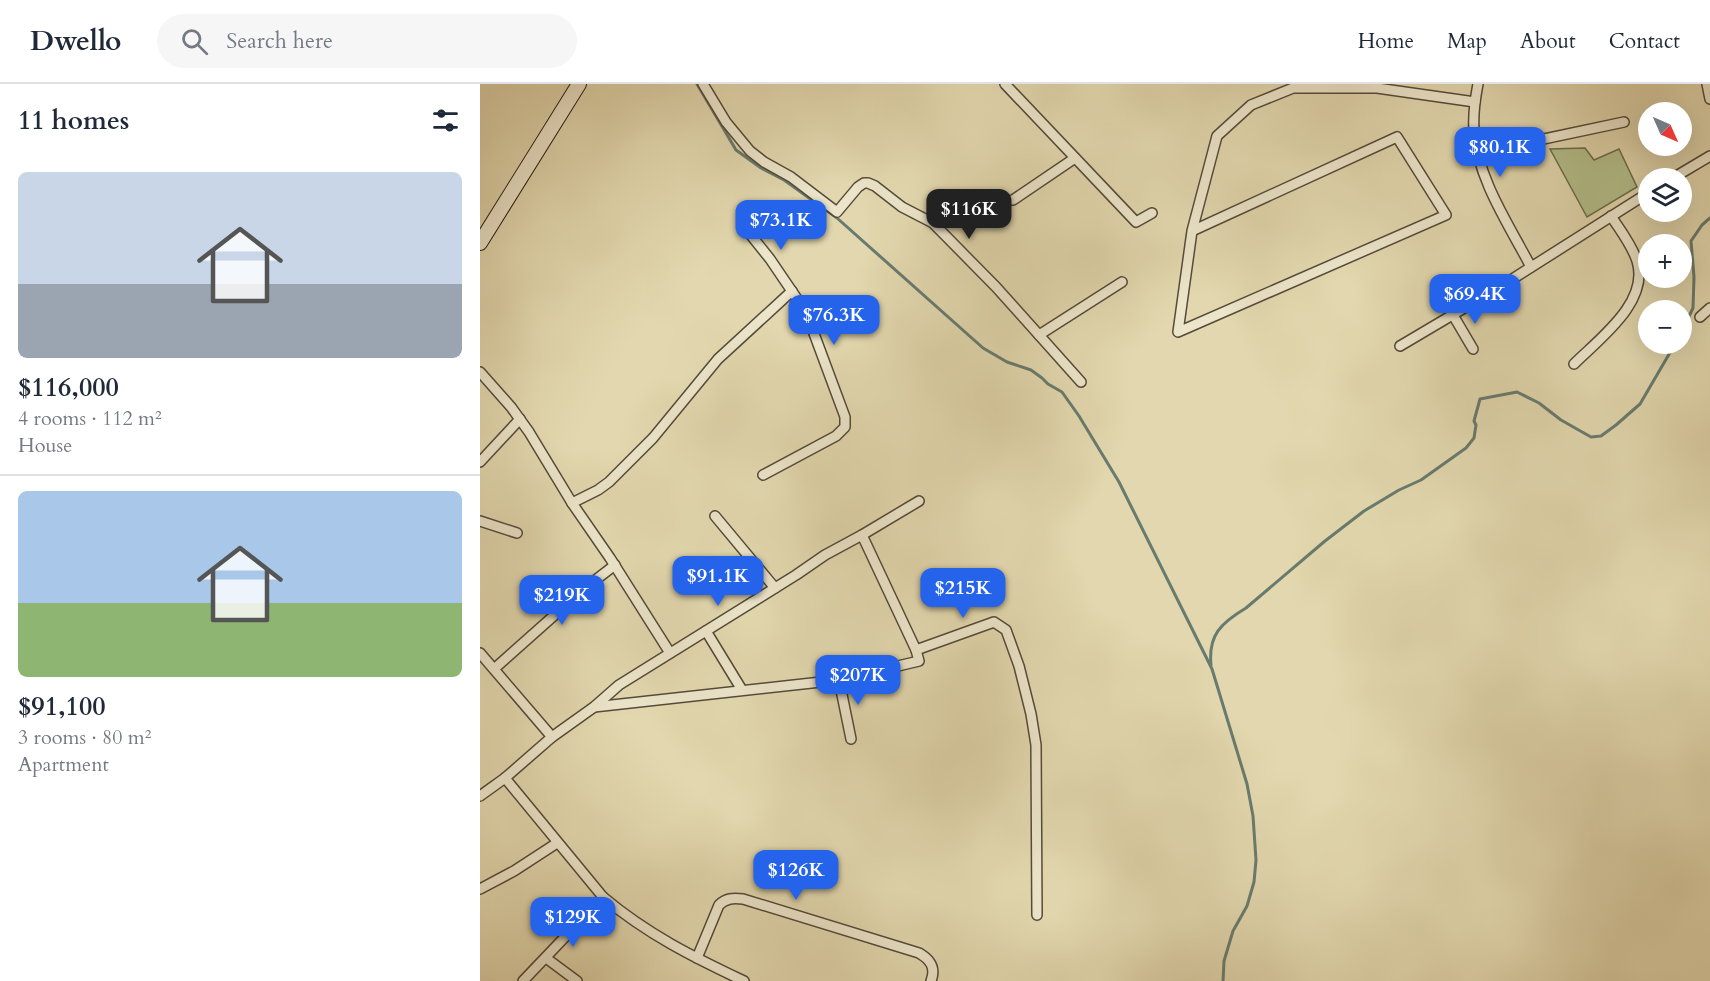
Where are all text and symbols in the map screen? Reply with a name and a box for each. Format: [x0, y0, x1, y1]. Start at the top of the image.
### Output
search box [157, 14, 577, 68]
text: Dwello [30, 22, 121, 60]
icon: search [178, 25, 211, 58]
text: Search here [226, 26, 333, 56]
text: Home [1358, 27, 1414, 56]
text: Map [1447, 27, 1487, 56]
text: About [1520, 27, 1576, 56]
text: Contact [1609, 27, 1680, 56]
north arrow [1638, 102, 1692, 156]
map controls [1638, 102, 1692, 354]
text: 11 homes [18, 103, 129, 138]
icon: filters [429, 104, 462, 137]
pin: $80.1K [1451, 127, 1549, 178]
text: $80.1K [1469, 133, 1531, 160]
button: layers [1638, 168, 1692, 222]
pin: $116K [927, 189, 1011, 240]
text: $116K [940, 195, 998, 222]
pin: $73.1K [732, 200, 830, 251]
text: $73.1K [750, 206, 812, 233]
icon: home [186, 211, 294, 319]
button: + [1638, 234, 1692, 288]
pin: $69.4K [1426, 274, 1524, 325]
text: $69.4K [1444, 280, 1506, 307]
pin: $76.3K [785, 295, 883, 346]
button: − [1638, 300, 1692, 354]
text: $76.3K [803, 301, 865, 328]
text: $116,000 [18, 370, 119, 405]
text: 4 rooms · 112 m² [18, 405, 162, 432]
text: House [18, 432, 72, 459]
icon: home [186, 530, 294, 638]
pin: $91.1K [669, 556, 767, 607]
text: $91.1K [687, 562, 749, 589]
pin: $215K [921, 568, 1005, 619]
text: $215K [934, 574, 992, 601]
pin: $219K [520, 575, 604, 626]
text: $219K [533, 581, 591, 608]
pin: $207K [816, 655, 900, 706]
text: $207K [829, 661, 887, 688]
text: $91,100 [18, 689, 106, 724]
text: 3 rooms · 80 m² [18, 724, 151, 751]
text: Apartment [18, 751, 109, 778]
pin: $126K [754, 850, 838, 901]
text: $126K [767, 856, 825, 883]
pin: $129K [531, 897, 615, 948]
text: $129K [544, 903, 602, 930]

